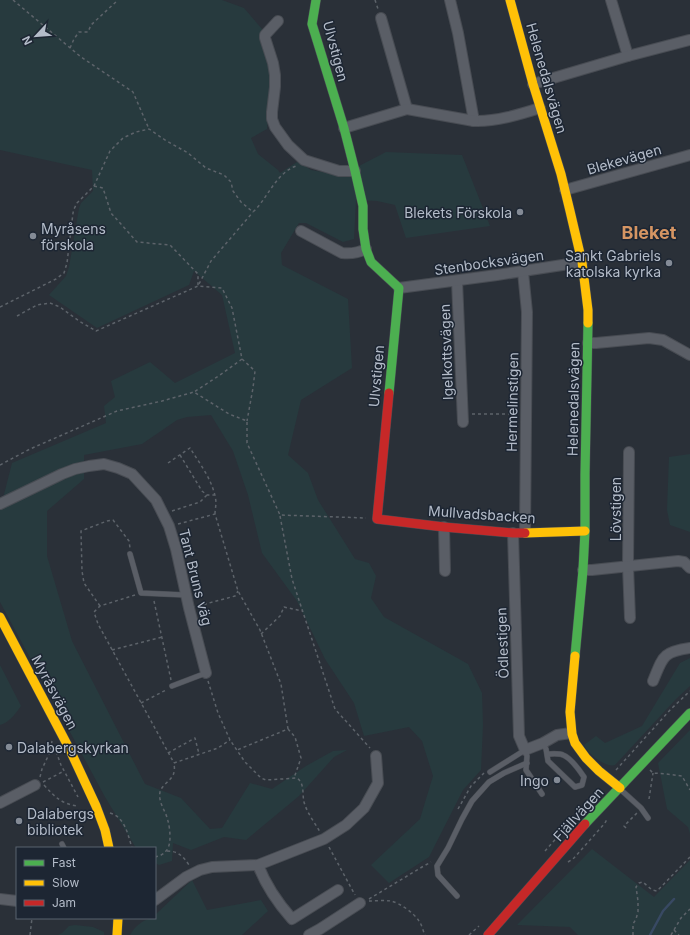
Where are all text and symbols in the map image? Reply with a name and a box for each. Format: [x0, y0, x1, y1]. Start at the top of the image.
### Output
north arrow [16, 16, 56, 56]
street label: Ulvstigen [320, 19, 352, 83]
street label: Helenedalsvägen [523, 21, 571, 135]
text: N [19, 34, 35, 47]
street label: Blekevägen [585, 140, 663, 178]
place label: Blekets Förskola [404, 204, 512, 221]
marker: Blekets Förskola [515, 207, 525, 217]
place label: Myråsens förskola [41, 220, 106, 253]
district label: Bleket [622, 222, 677, 243]
marker: Myråsens förskola [28, 231, 38, 241]
street label: Stenbocksvägen [433, 246, 545, 278]
place label: Sankt Gabriels katolska kyrka [565, 247, 661, 280]
marker: Sankt Gabriels katolska kyrka [664, 258, 674, 268]
street label: Igelkottsvägen [436, 304, 456, 400]
street label: Helenedalsvägen [564, 342, 582, 456]
street label: Ulvstigen [365, 344, 387, 408]
street label: Hermelinstigen [503, 352, 521, 452]
street label: Lövstigen [607, 477, 624, 541]
street label: Mullvadsbacken [428, 502, 536, 526]
street label: Tant Bruns väg [176, 527, 216, 627]
street label: Ödlestigen [492, 607, 512, 679]
street label: Myråsvägen [28, 652, 82, 732]
place label: Dalabergskyrkan [17, 739, 129, 756]
marker: Dalabergskyrkan [4, 742, 14, 752]
place label: Ingo [520, 772, 549, 789]
marker: Ingo [552, 775, 562, 785]
street label: Fjällvägen [549, 783, 607, 845]
place label: Dalabergs bibliotek [27, 805, 94, 838]
marker: Dalabergs bibliotek [14, 816, 24, 826]
legend [16, 847, 156, 919]
text: Fast [52, 855, 76, 870]
text: Slow [52, 875, 80, 890]
text: Jam [52, 895, 76, 910]

